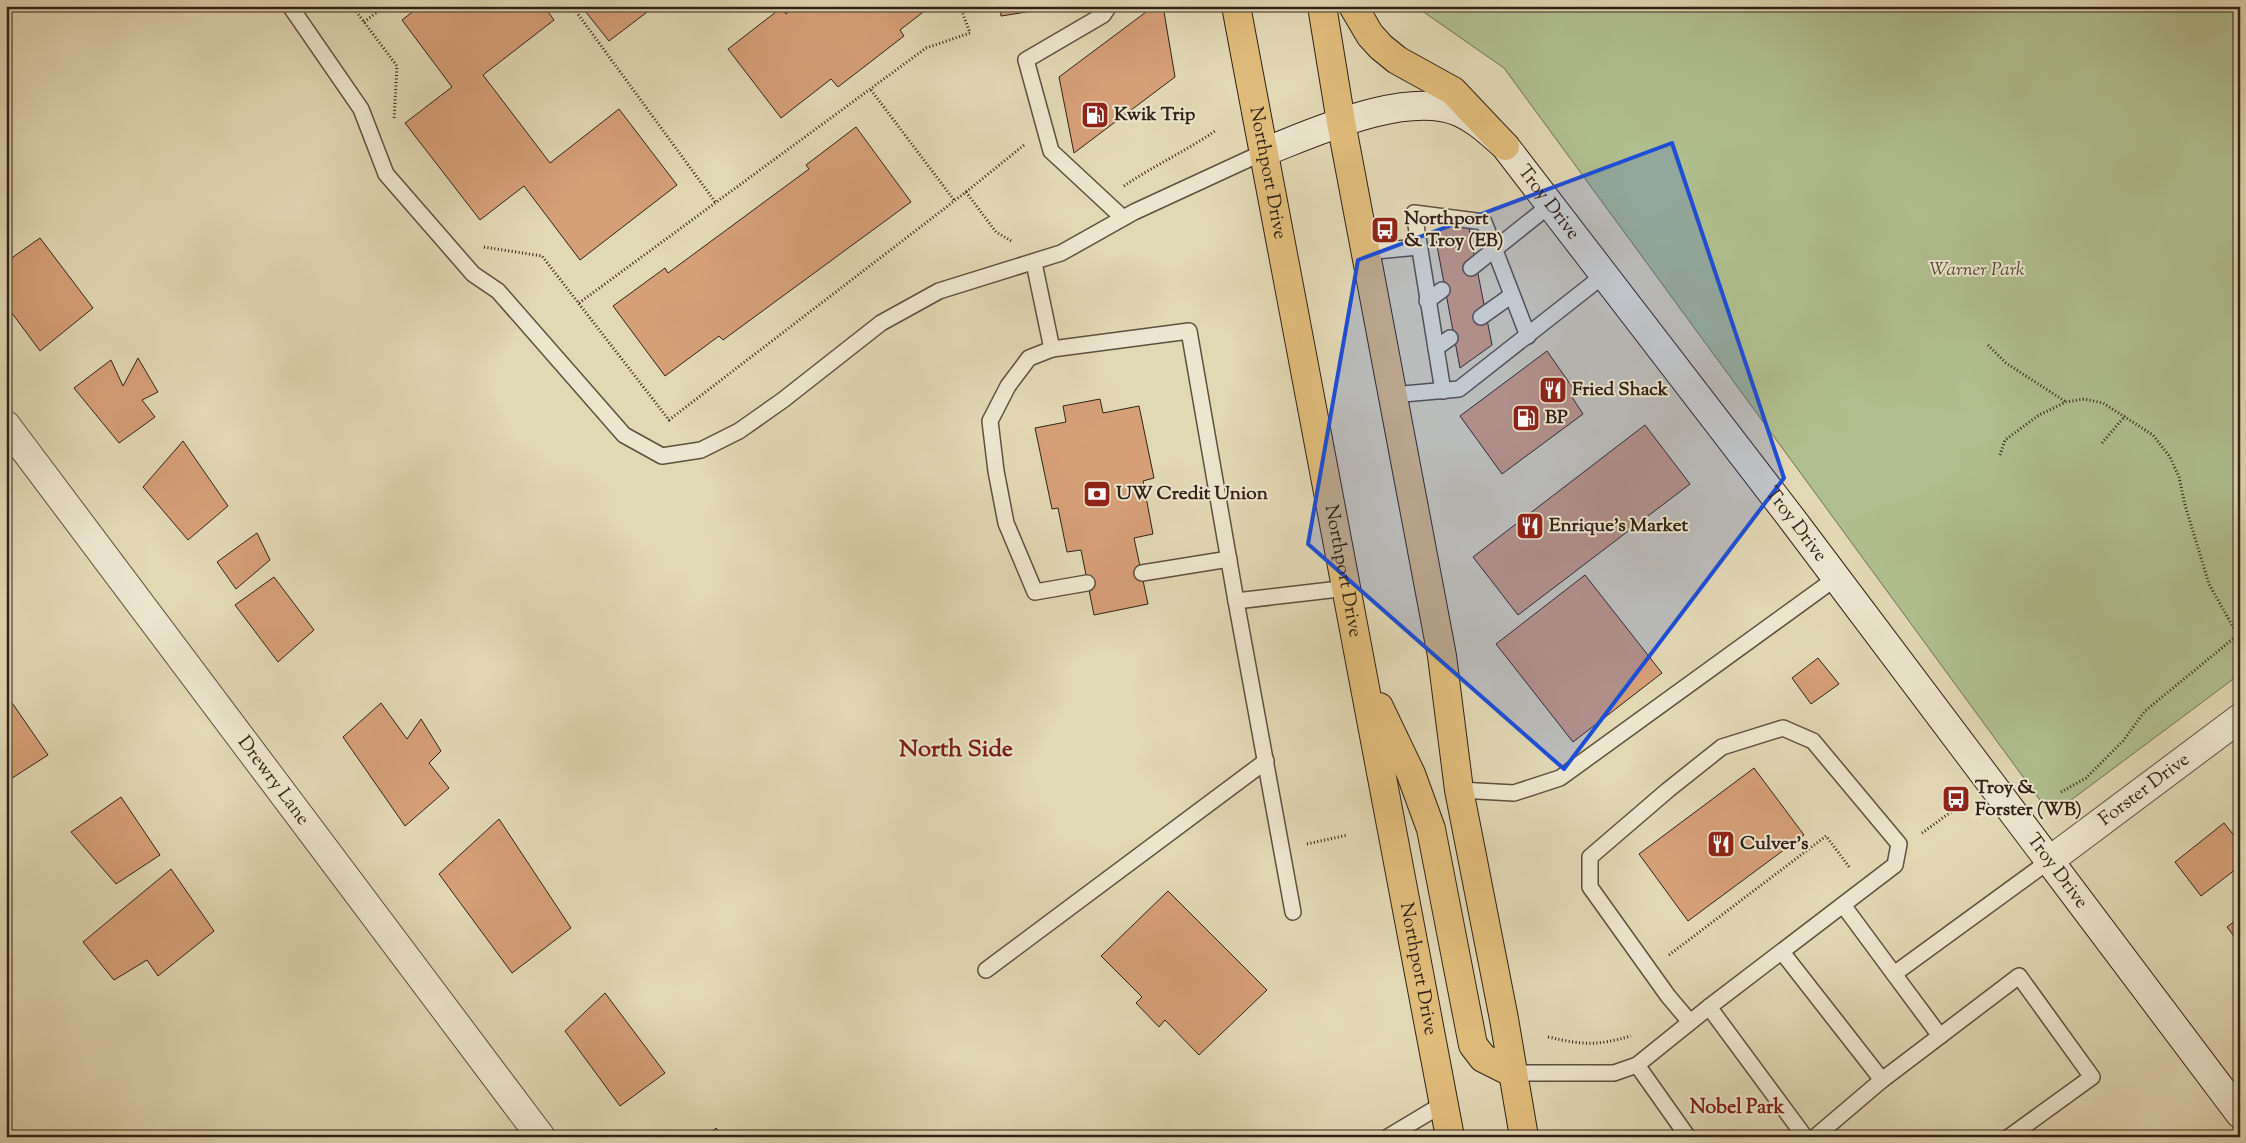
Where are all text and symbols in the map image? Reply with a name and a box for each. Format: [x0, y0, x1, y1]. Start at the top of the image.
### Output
fuel station icon: Kwik Trip [1080, 100, 1110, 130]
place label: Kwik Trip [1114, 102, 1196, 129]
street label: Northport Drive [1242, 105, 1293, 242]
street label: Troy Drive [1511, 159, 1586, 246]
place label: Northport & Troy (EB) [1404, 206, 1503, 255]
bus stop icon: Northport & Troy (EB) [1370, 215, 1400, 245]
park label: Warner Park [1929, 257, 2025, 284]
restaurant icon: Fried Shack [1538, 375, 1568, 405]
place label: Fried Shack [1572, 377, 1669, 404]
fuel station icon: BP [1511, 403, 1541, 433]
place label: BP [1545, 405, 1568, 432]
bank icon: UW Credit Union [1082, 479, 1112, 509]
place label: UW Credit Union [1116, 481, 1269, 508]
street label: Troy Drive [1759, 481, 1833, 568]
street label: Northport Drive [1317, 502, 1369, 640]
restaurant icon: Enrique's Market [1515, 511, 1545, 541]
place label: Enrique's Market [1549, 513, 1689, 540]
street label: Drewry Lane [231, 730, 316, 831]
district label: North Side [899, 733, 1013, 767]
street label: Forster Drive [2093, 747, 2196, 833]
place label: Troy & Forster (WB) [1975, 775, 2082, 824]
bus stop icon: Troy & Forster (WB) [1941, 784, 1971, 814]
street label: Troy Drive [2020, 828, 2094, 914]
restaurant icon: Culver's [1706, 829, 1736, 859]
place label: Culver's [1740, 831, 1809, 858]
street label: Northport Drive [1392, 900, 1444, 1038]
district label: Nobel Park [1690, 1094, 1784, 1123]

